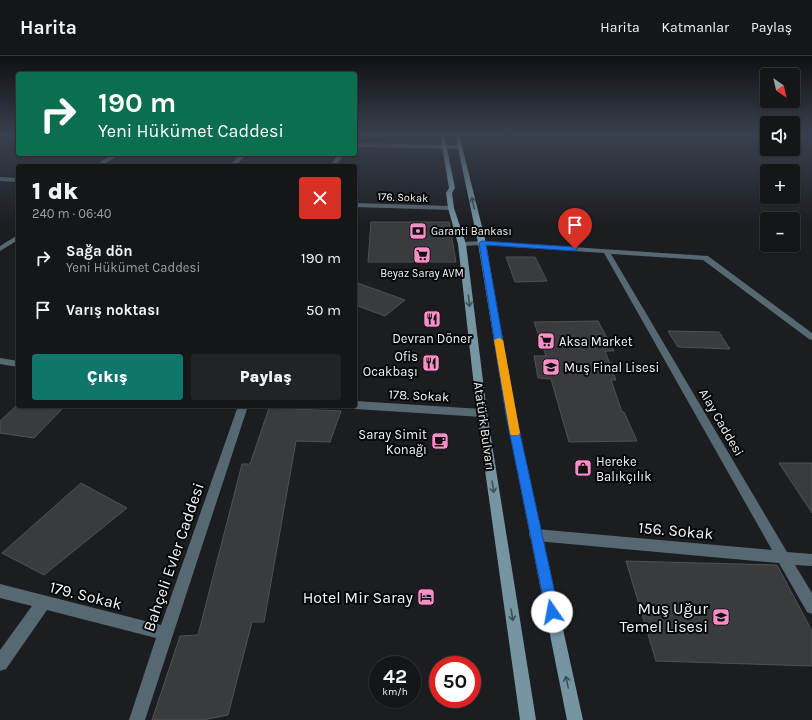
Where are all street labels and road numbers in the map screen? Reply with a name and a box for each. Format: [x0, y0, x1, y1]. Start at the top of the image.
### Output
street label: 176. Sokak [377, 190, 429, 205]
street label: Atatürk Bulvarı [471, 381, 498, 471]
street label: 178. Sokak [388, 386, 450, 405]
street label: Alay Caddesi [696, 386, 747, 459]
street label: Bahçeli Evler Caddesi [139, 480, 208, 634]
street label: 156. Sokak [638, 518, 714, 543]
street label: 179. Sokak [48, 577, 124, 614]

